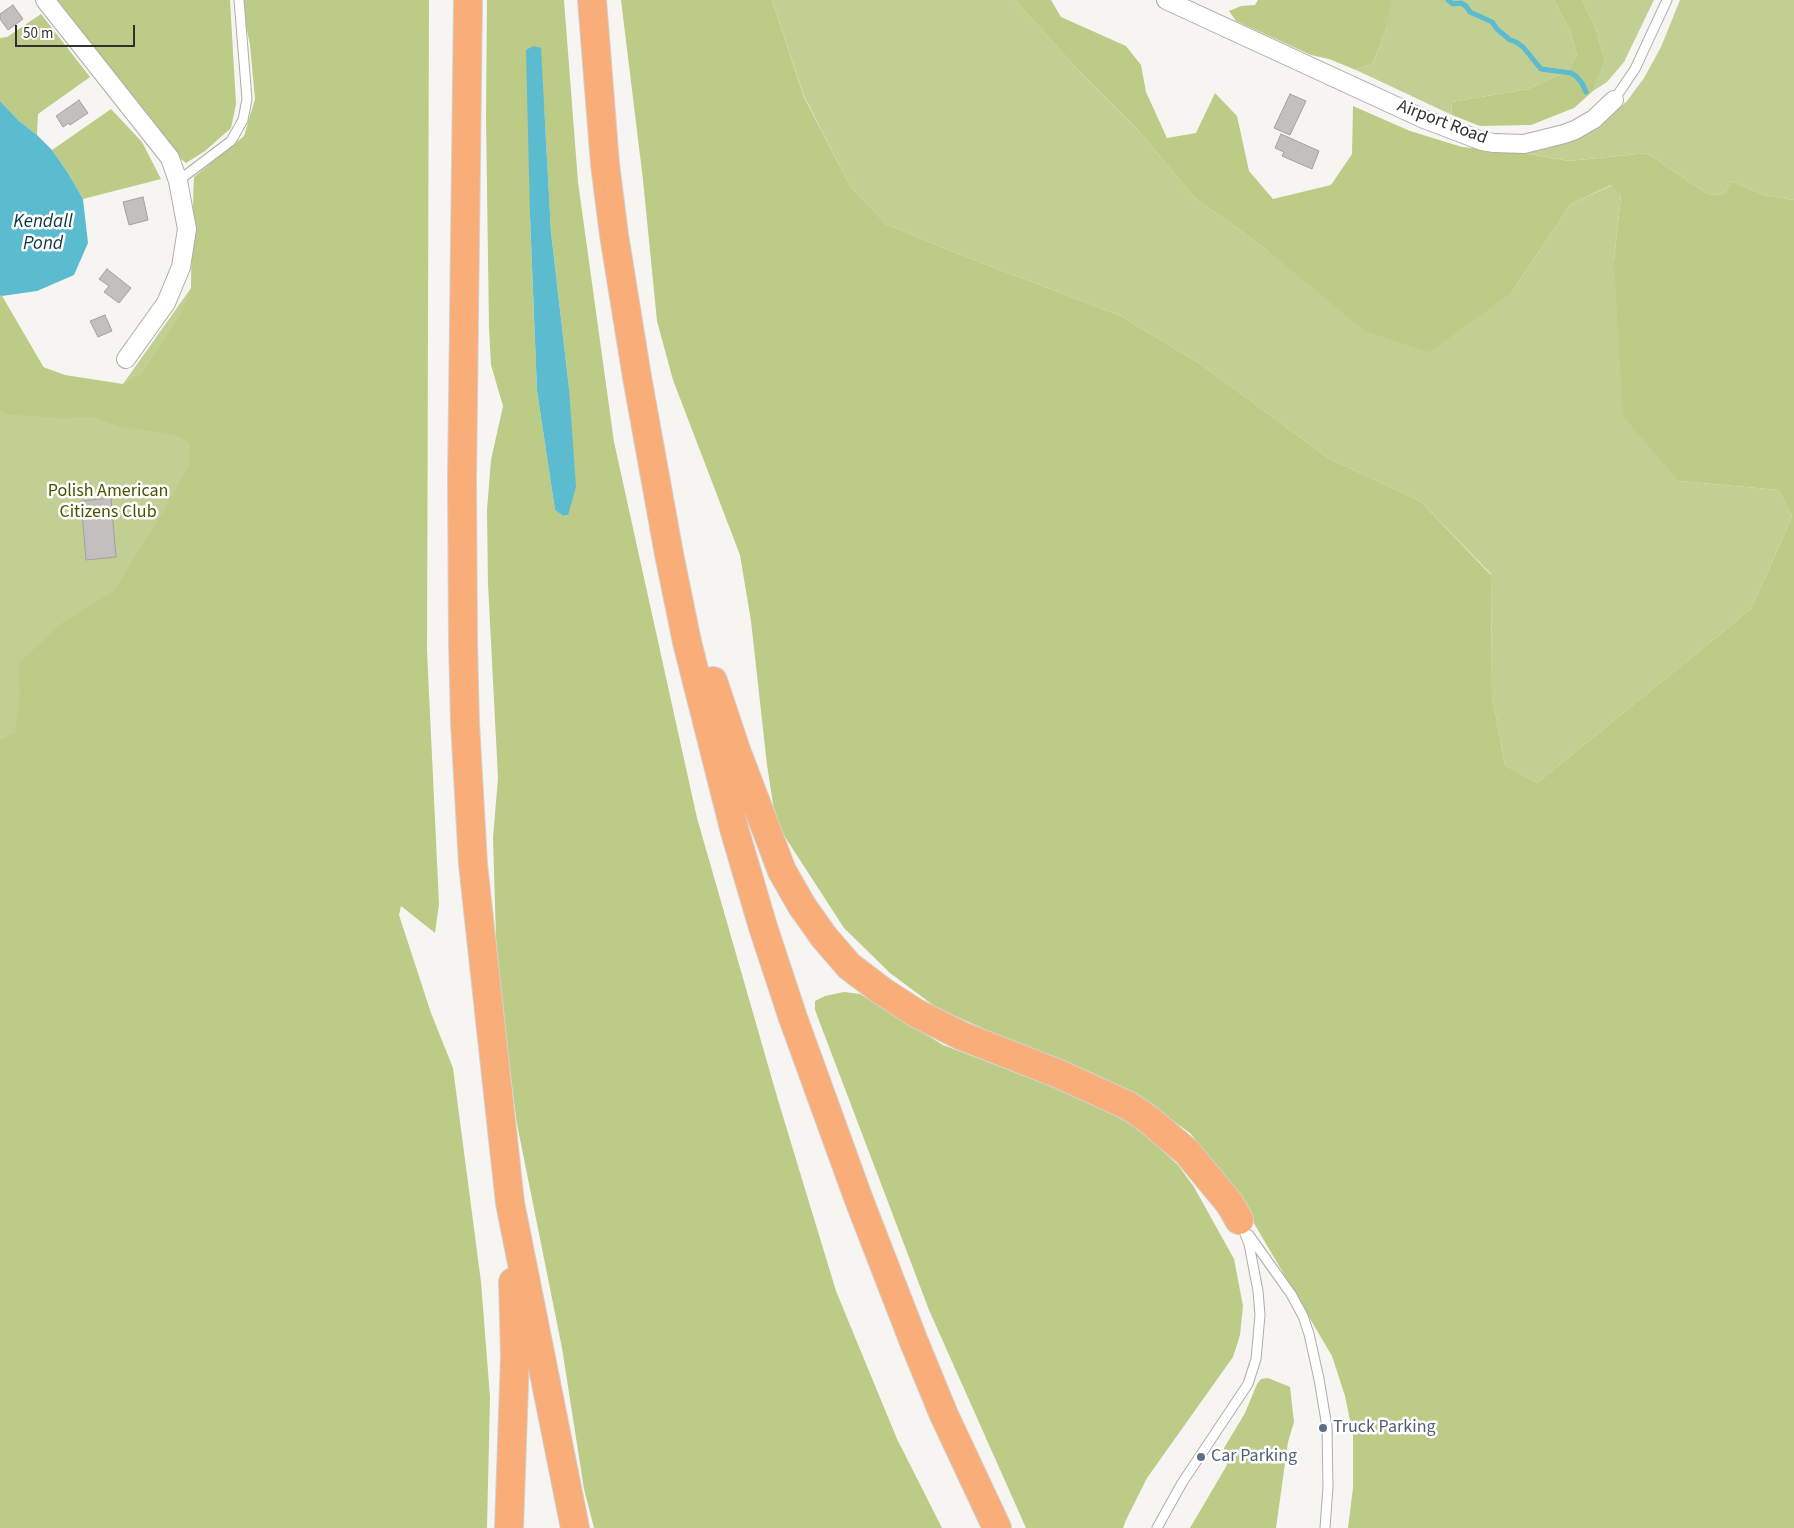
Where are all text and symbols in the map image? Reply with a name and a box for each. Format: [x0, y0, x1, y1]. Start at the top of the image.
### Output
scale bar [18, 15, 138, 47]
text: 50 m [23, 23, 53, 44]
street label: Airport Road [1394, 96, 1490, 150]
water label: Kendall Pond [13, 212, 73, 256]
park label: Polish American Citizens Club [48, 481, 168, 524]
place label: Truck Parking [1333, 1417, 1436, 1439]
marker: Truck Parking [1317, 1422, 1329, 1434]
place label: Car Parking [1211, 1446, 1297, 1468]
marker: Car Parking [1195, 1451, 1207, 1463]

